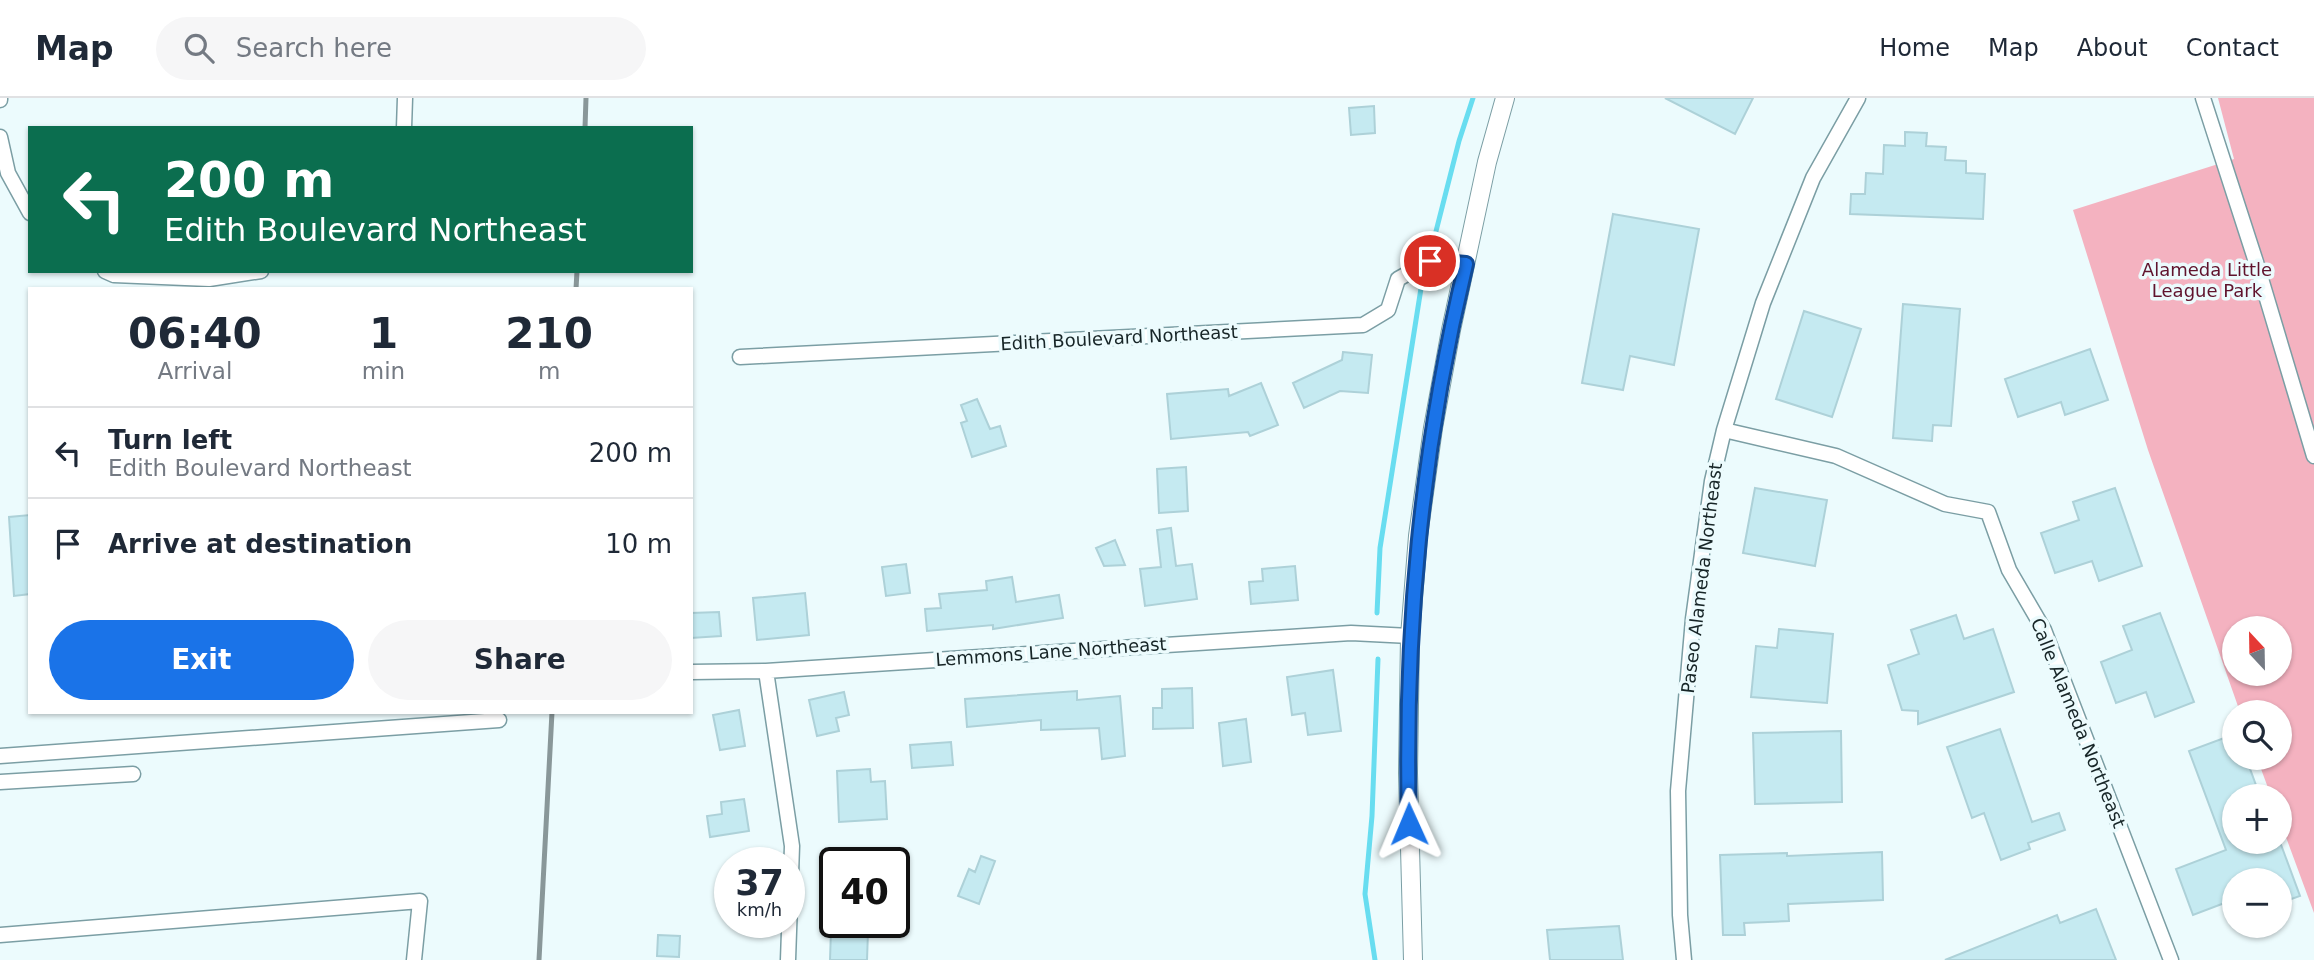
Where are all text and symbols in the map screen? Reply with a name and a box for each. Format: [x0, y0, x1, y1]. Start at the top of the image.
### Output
search box [156, 17, 646, 80]
text: Map [35, 29, 114, 68]
icon: search [180, 29, 218, 67]
text: Search here [236, 33, 392, 63]
text: Home [1879, 34, 1950, 62]
text: Map [1988, 34, 2039, 62]
text: About [2077, 34, 2148, 62]
text: Contact [2186, 34, 2279, 62]
text: 200 m [164, 152, 334, 209]
icon: left [49, 154, 140, 245]
text: Edith Boulevard Northeast [164, 211, 586, 249]
pin [1400, 231, 1460, 291]
icon: arrive [1411, 242, 1449, 280]
park label: Alameda Little League Park [2142, 259, 2272, 301]
text: 06:40 [128, 309, 262, 358]
text: 1 [369, 309, 398, 358]
text: 210 [505, 309, 593, 358]
street label: Edith Boulevard Northeast [1000, 321, 1238, 354]
text: Arrival [158, 358, 232, 384]
text: min [362, 358, 405, 384]
text: m [538, 358, 560, 384]
text: Turn left [108, 425, 232, 455]
icon: left [49, 434, 87, 472]
text: 200 m [589, 438, 672, 468]
text: Edith Boulevard Northeast [108, 455, 412, 481]
street label: Paseo Alameda Northeast [1677, 461, 1726, 694]
icon: arrive [49, 525, 87, 563]
text: Arrive at destination [108, 529, 412, 559]
text: 10 m [605, 529, 672, 559]
street label: Calle Alameda Northeast [2027, 615, 2130, 831]
north arrow [2222, 616, 2292, 686]
map controls [2222, 616, 2292, 938]
button: Exit [49, 620, 354, 700]
button: Share [368, 620, 672, 700]
street label: Lemmons Lane Northeast [935, 633, 1167, 670]
button: search [2222, 700, 2292, 770]
button: + [2222, 784, 2292, 854]
position arrow [1372, 787, 1446, 861]
speed limit sign: 40 [819, 847, 910, 938]
text: 37 [735, 863, 784, 903]
button: − [2222, 868, 2292, 938]
text: km/h [737, 899, 782, 920]

